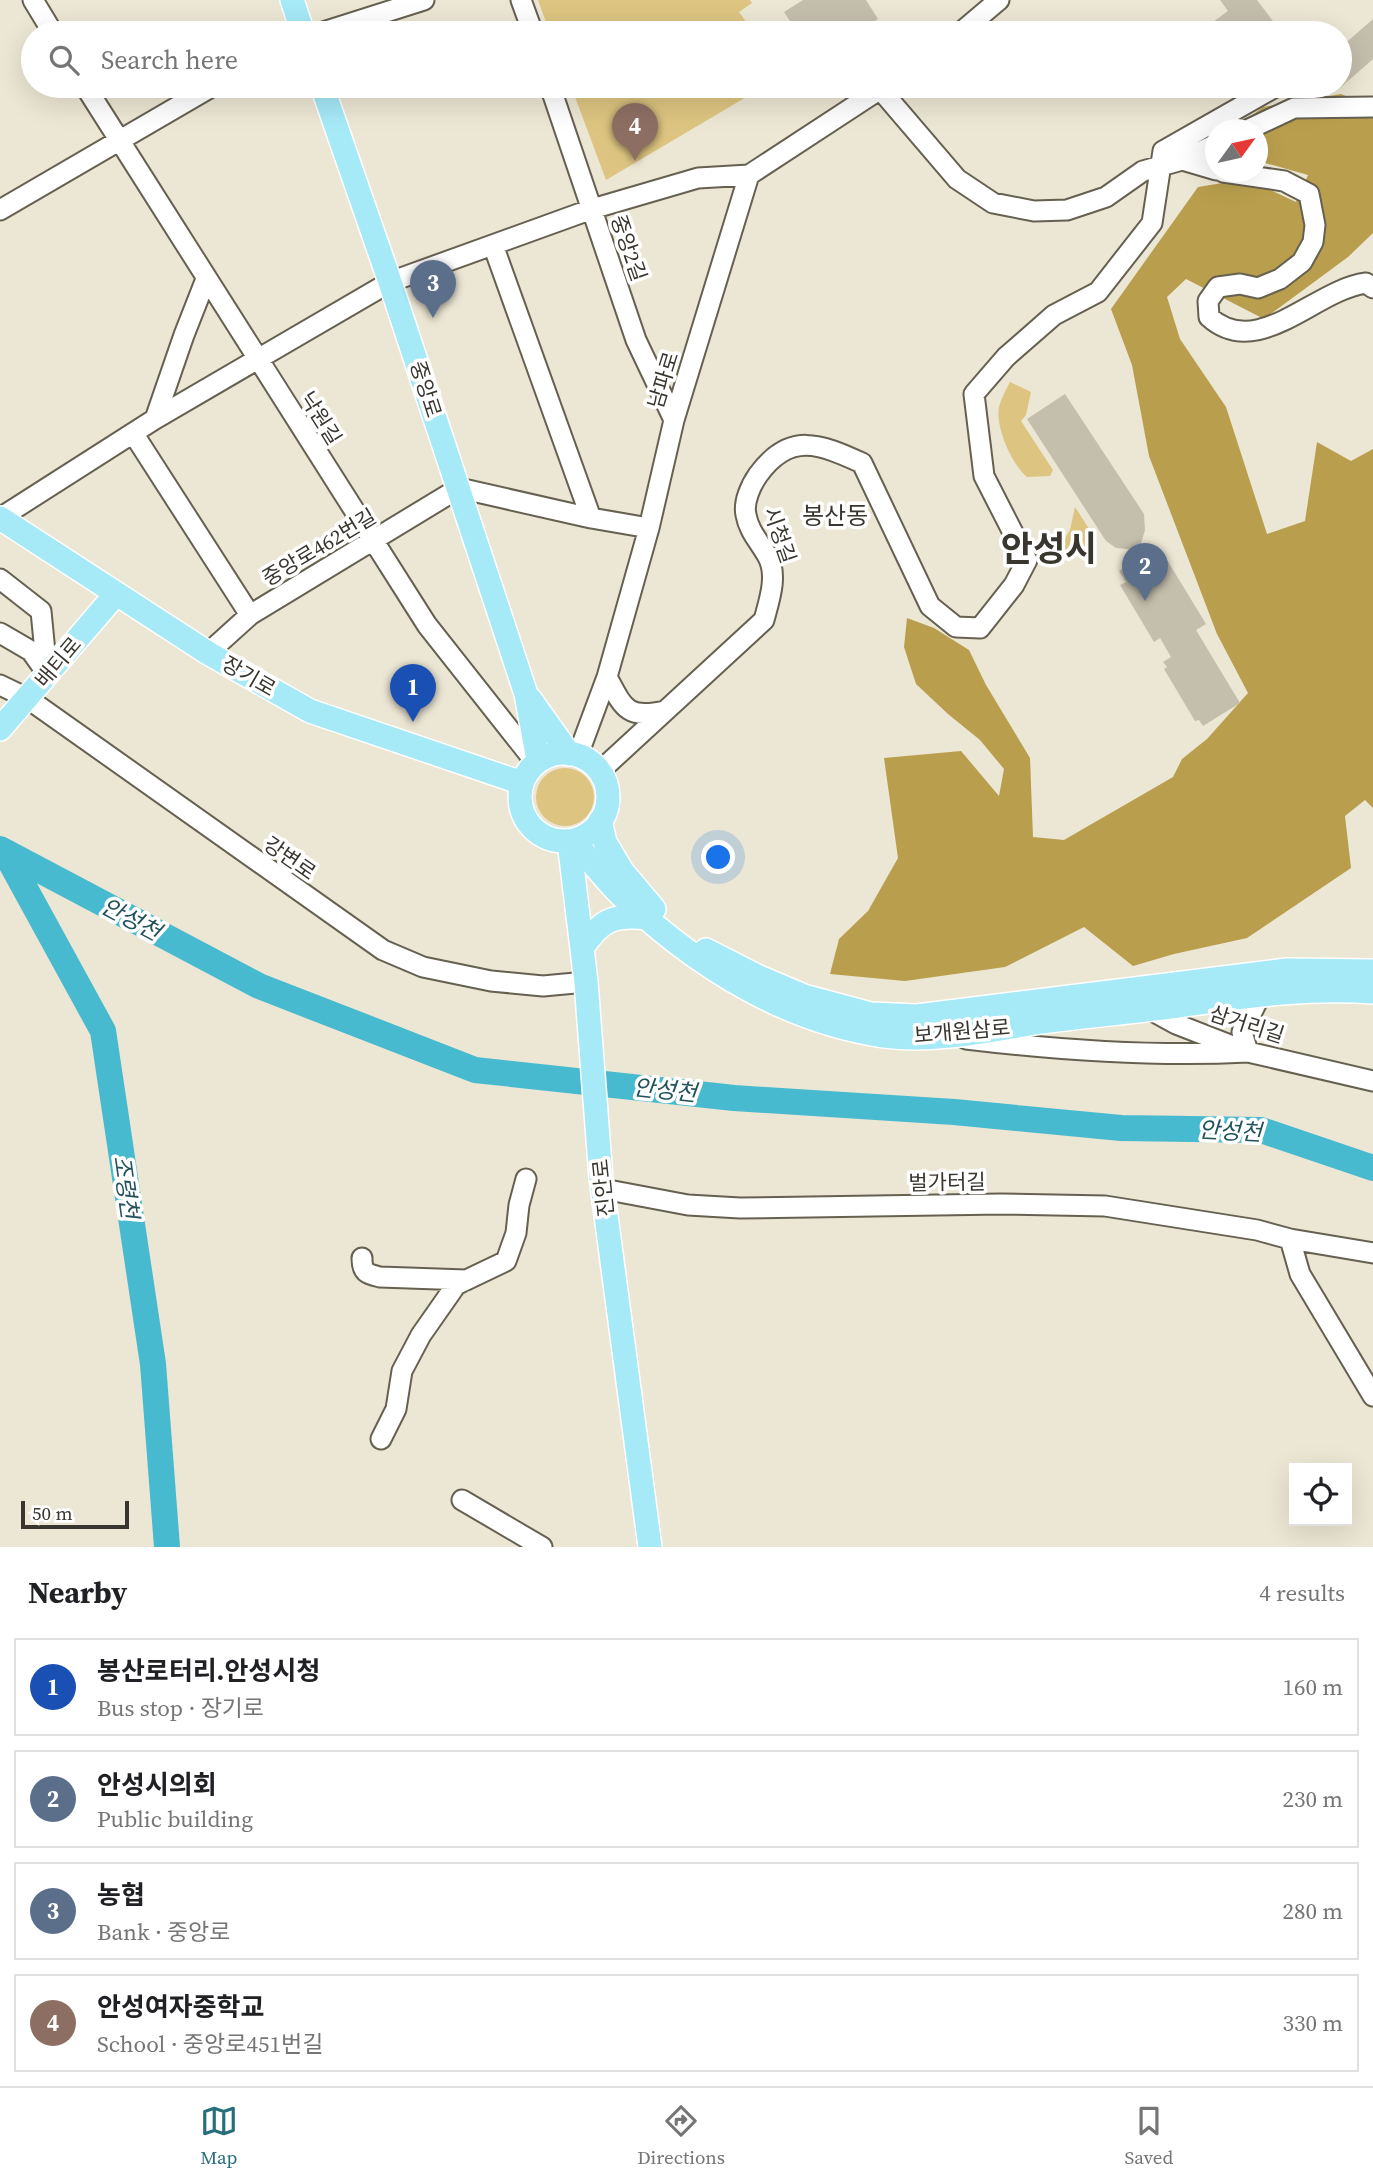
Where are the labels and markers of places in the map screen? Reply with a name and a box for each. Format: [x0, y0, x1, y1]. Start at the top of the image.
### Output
pin: 4 [612, 103, 658, 161]
pin: 3 [410, 260, 456, 318]
pin: 2 [1122, 543, 1168, 601]
pin: 1 [390, 664, 436, 722]

